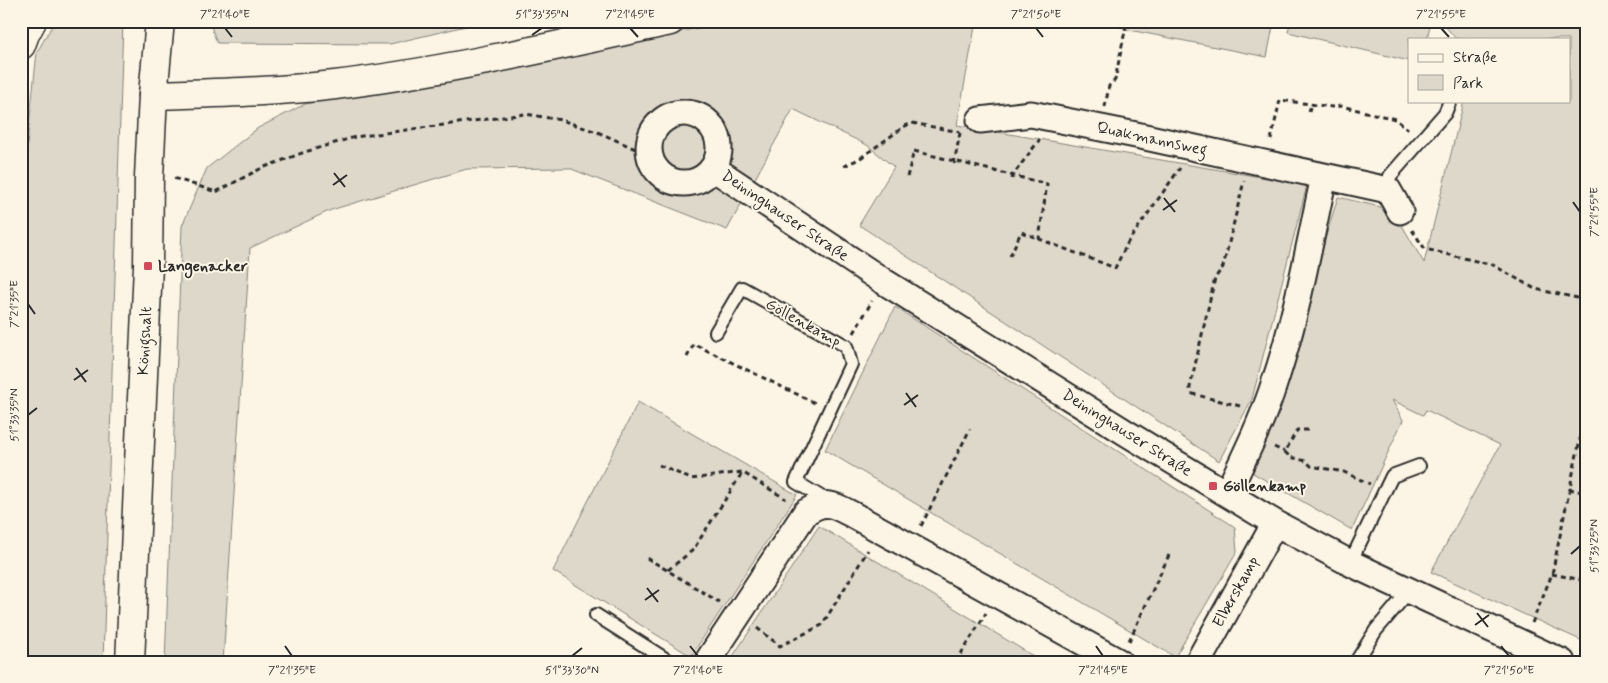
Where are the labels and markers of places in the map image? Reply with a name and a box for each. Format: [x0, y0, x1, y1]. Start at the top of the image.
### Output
place label: Langenacker [158, 256, 248, 279]
marker: Langenacker [142, 260, 154, 272]
place label: Göllenkamp [1223, 476, 1307, 497]
marker: Göllenkamp [1207, 480, 1219, 492]

